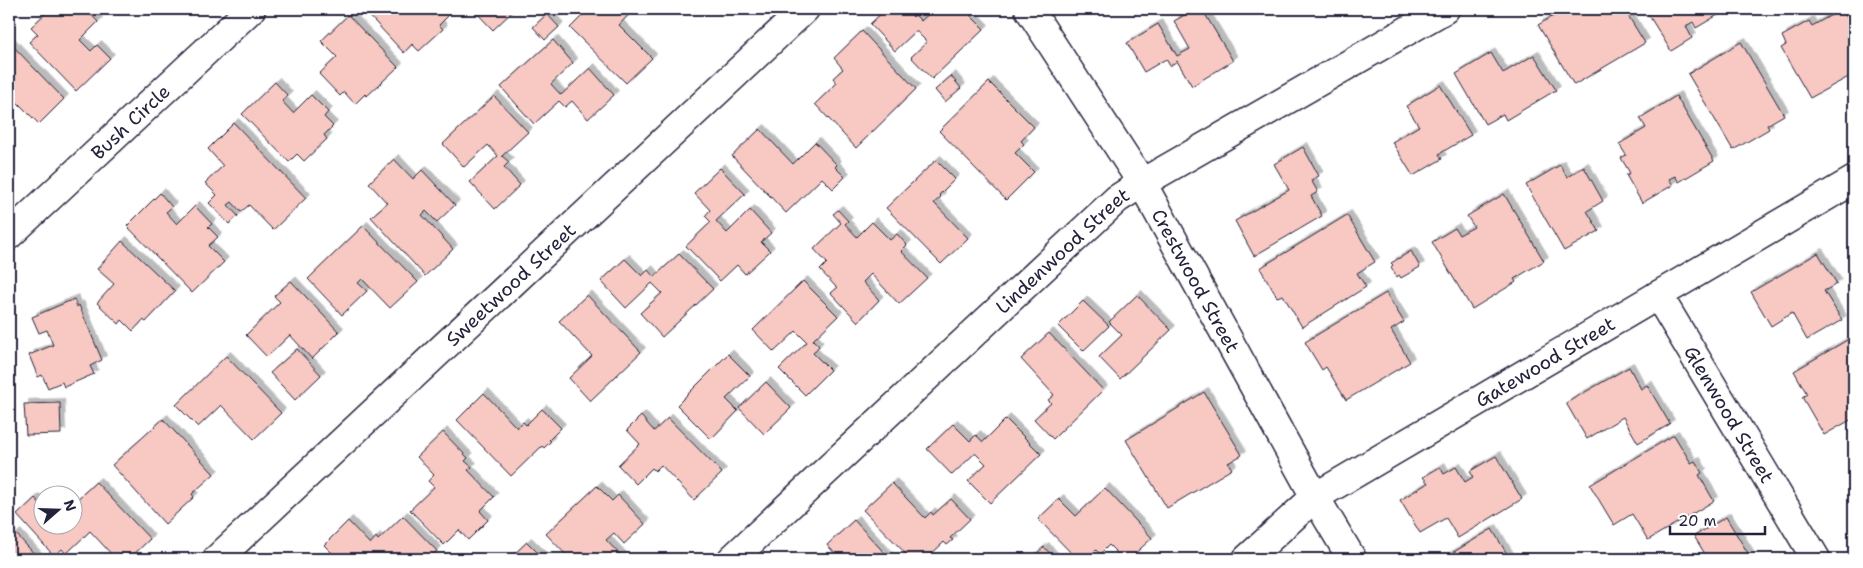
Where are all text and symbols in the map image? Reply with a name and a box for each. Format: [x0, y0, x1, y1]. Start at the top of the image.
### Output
street label: Bush Circle [85, 79, 175, 165]
street label: Lindenwood Street [990, 182, 1134, 319]
street label: Crestwood Street [1146, 204, 1245, 357]
street label: Sweetwood Street [440, 217, 581, 351]
street label: Gatewood Street [1471, 311, 1620, 412]
street label: Glenwood Street [1679, 341, 1780, 488]
north arrow [32, 486, 82, 536]
text: N [60, 497, 81, 514]
scale bar [1670, 503, 1766, 535]
text: 20 m [1678, 511, 1717, 531]

